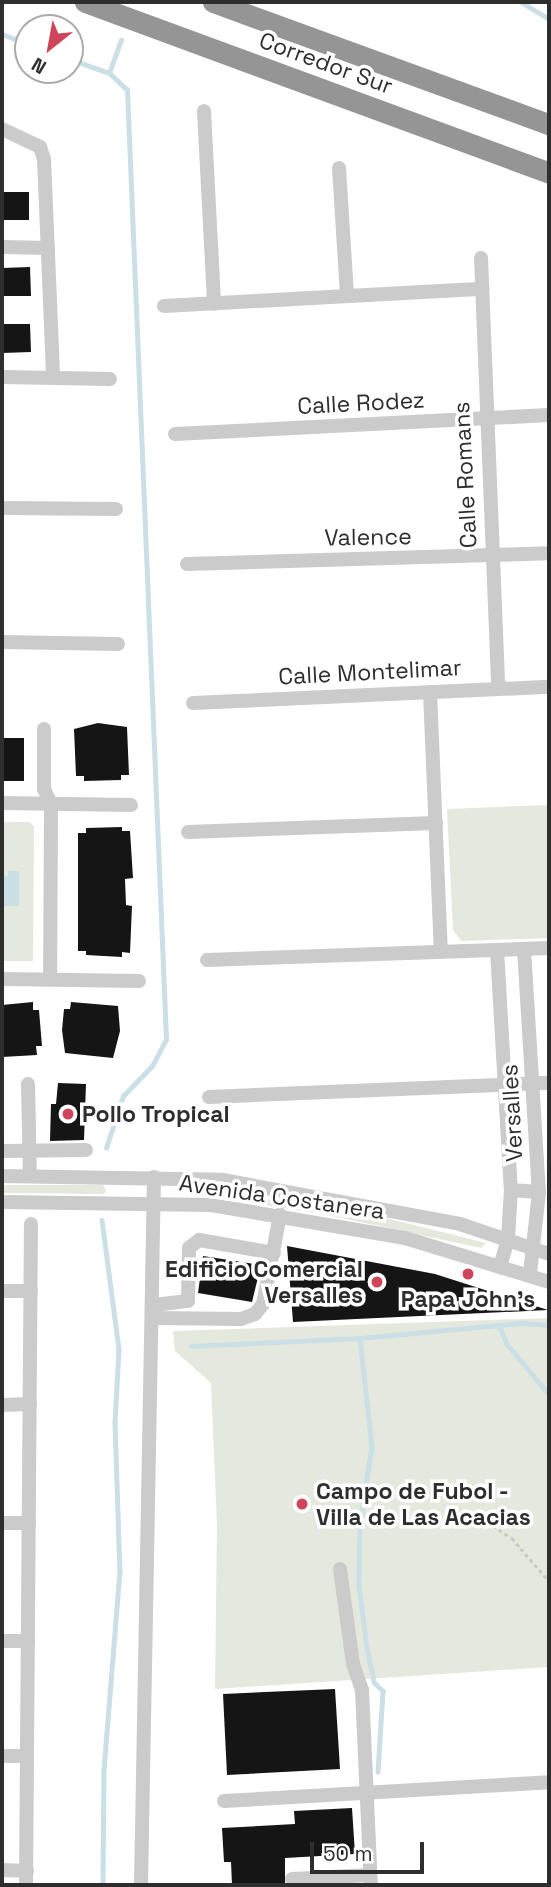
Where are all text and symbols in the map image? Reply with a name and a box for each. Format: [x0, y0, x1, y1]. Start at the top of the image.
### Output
north arrow [14, 14, 84, 84]
street label: Corredor Sur [256, 26, 396, 100]
text: N [27, 52, 51, 80]
street label: Calle Rodez [297, 386, 425, 420]
street label: Calle Romans [447, 401, 483, 549]
street label: Valence [324, 522, 412, 552]
street label: Calle Montelimar [278, 653, 462, 691]
street label: Versalles [496, 1063, 528, 1163]
place label: Pollo Tropical [82, 1100, 230, 1128]
marker: Pollo Tropical [60, 1106, 76, 1122]
street label: Avenida Costanera [178, 1169, 386, 1225]
place label: Edificio Comercial Versalles [165, 1255, 363, 1309]
marker: Papa John's [460, 1266, 476, 1282]
marker: Edificio Comercial Versalles [369, 1274, 385, 1290]
place label: Papa John's [401, 1285, 535, 1313]
place label: Campo de Fubol - Villa de Las Acacias [316, 1477, 531, 1531]
marker: Campo de Fubol - Villa de Las Acacias [294, 1496, 310, 1512]
scale bar [313, 1828, 427, 1872]
text: 50 m [323, 1840, 373, 1867]

